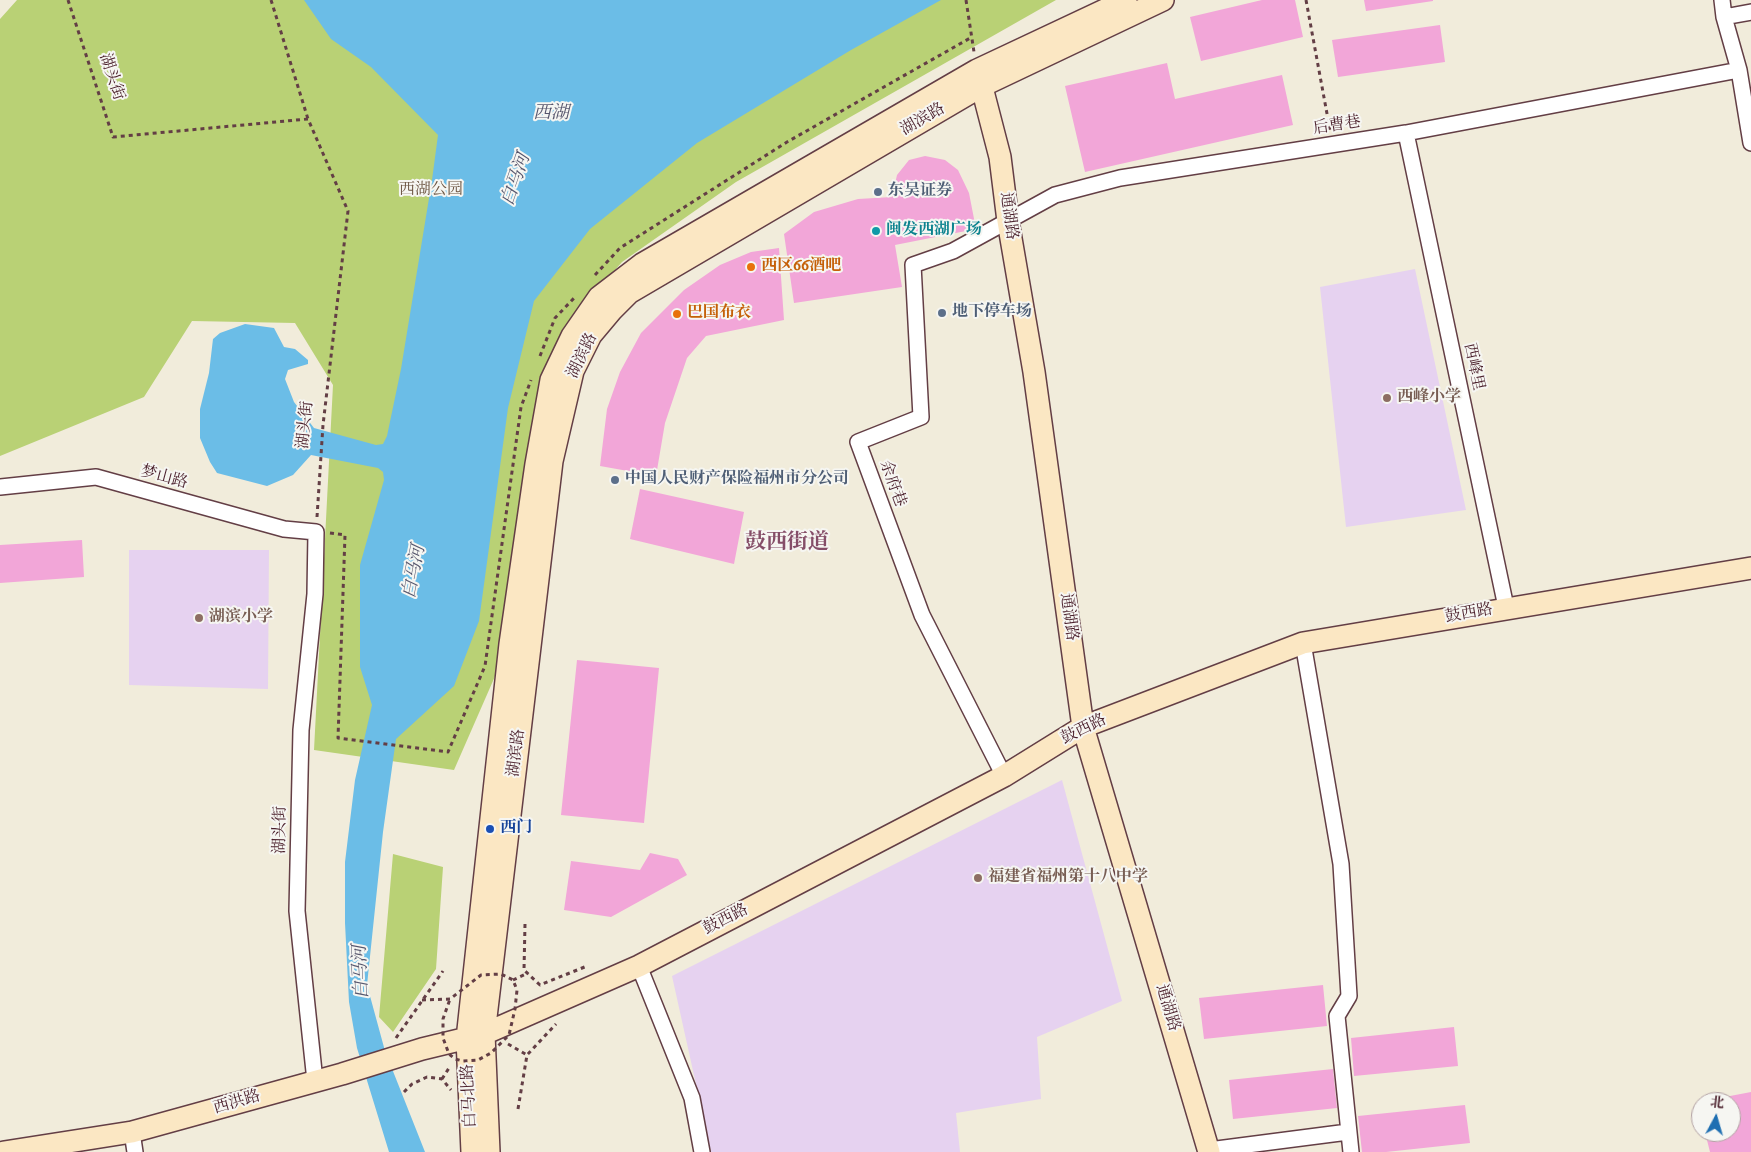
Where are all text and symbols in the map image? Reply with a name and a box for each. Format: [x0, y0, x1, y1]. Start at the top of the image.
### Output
street label: 湖头街 [94, 51, 128, 103]
street label: 湖滨路 [897, 100, 949, 140]
water label: 西湖 [533, 103, 569, 125]
street label: 后曹巷 [1312, 113, 1362, 139]
water label: 白马河 [498, 151, 536, 209]
park label: 西湖公园 [399, 181, 463, 201]
place label: 东吴证券 [888, 182, 952, 202]
marker: 东吴证券 [872, 186, 884, 198]
street label: 通湖路 [995, 191, 1021, 241]
place label: 闽发西湖广场 [886, 221, 982, 241]
marker: 闽发西湖广场 [870, 225, 882, 237]
place label: 西区66酒吧 [761, 257, 841, 277]
marker: 西区66酒吧 [745, 261, 757, 273]
place label: 地下停车场 [952, 303, 1032, 323]
place label: 巴国布衣 [687, 304, 751, 324]
marker: 地下停车场 [936, 307, 948, 319]
marker: 巴国布衣 [671, 308, 683, 320]
street label: 湖滨路 [564, 330, 602, 382]
street label: 西峰里 [1459, 342, 1487, 392]
place label: 西峰小学 [1397, 388, 1461, 408]
marker: 西峰小学 [1381, 392, 1393, 404]
street label: 湖头街 [294, 400, 318, 450]
street label: 余府巷 [875, 458, 909, 510]
street label: 梦山路 [138, 463, 190, 493]
place label: 中国人民财产保险福州市分公司 [625, 470, 849, 490]
marker: 中国人民财产保险福州市分公司 [609, 474, 621, 486]
district label: 鼓西街道 [745, 530, 829, 556]
water label: 白马河 [399, 543, 431, 601]
street label: 通湖路 [1055, 592, 1081, 642]
street label: 鼓西路 [1444, 600, 1494, 628]
place label: 湖滨小学 [209, 608, 273, 628]
marker: 湖滨小学 [193, 612, 205, 624]
street label: 鼓西路 [1058, 711, 1110, 749]
street label: 湖滨路 [505, 728, 529, 778]
street label: 湖头街 [271, 806, 291, 854]
place label: 西门 [500, 819, 532, 839]
marker: 西门 [484, 823, 496, 835]
place label: 福建省福州第十八中学 [988, 868, 1148, 888]
marker: 福建省福州第十八中学 [972, 872, 984, 884]
street label: 鼓西路 [700, 901, 752, 939]
water label: 白马河 [350, 944, 374, 1000]
street label: 通湖路 [1151, 982, 1183, 1034]
street label: 白马北路 [459, 1064, 481, 1128]
street label: 西洪路 [211, 1087, 263, 1119]
north arrow [1691, 1092, 1741, 1142]
text: 北 [1710, 1093, 1725, 1112]

